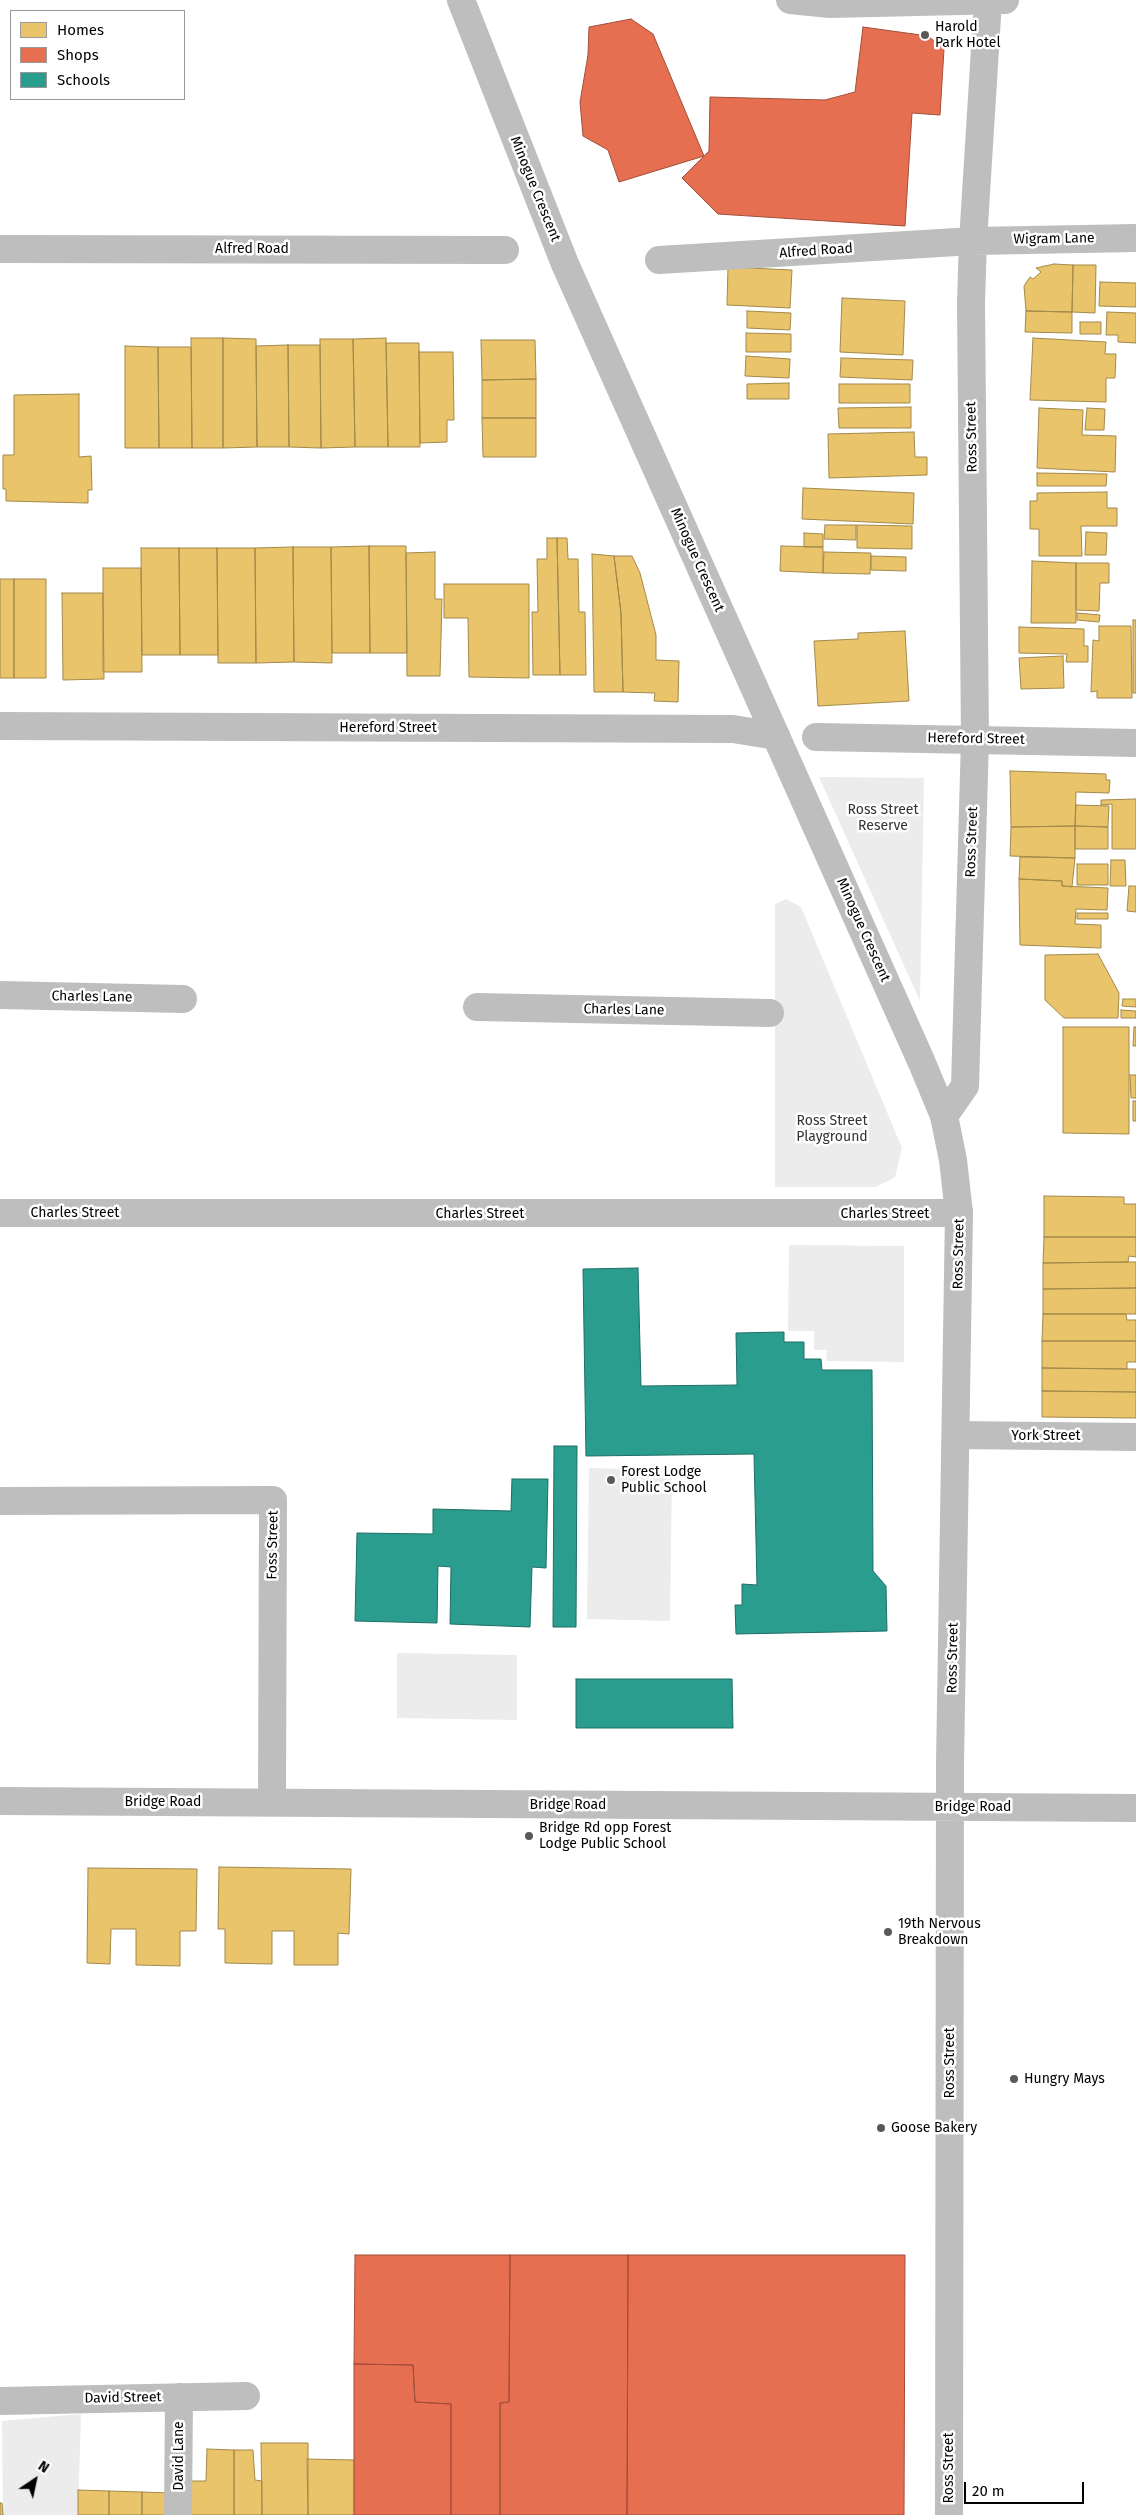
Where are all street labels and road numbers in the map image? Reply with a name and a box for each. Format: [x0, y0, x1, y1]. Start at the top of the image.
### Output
street label: Minogue Crescent [506, 134, 564, 244]
street label: Wigram Lane [1013, 230, 1095, 248]
street label: Alfred Road [779, 240, 853, 262]
street label: Alfred Road [215, 241, 289, 257]
street label: Ross Street [963, 401, 981, 473]
street label: Minogue Crescent [667, 505, 727, 615]
street label: Hereford Street [339, 720, 437, 736]
street label: Hereford Street [927, 730, 1025, 748]
street label: Ross Street [962, 806, 982, 878]
street label: Minogue Crescent [833, 875, 893, 985]
street label: Charles Lane [51, 988, 133, 1006]
street label: Charles Lane [583, 1001, 665, 1019]
street label: Charles Street [31, 1205, 119, 1221]
street label: Charles Street [436, 1206, 524, 1222]
street label: Charles Street [841, 1206, 929, 1222]
street label: Ross Street [950, 1218, 968, 1290]
street label: York Street [1011, 1428, 1081, 1444]
street label: Foss Street [264, 1510, 282, 1580]
street label: Ross Street [944, 1622, 962, 1694]
street label: Bridge Road [125, 1794, 201, 1810]
street label: Bridge Road [530, 1797, 606, 1813]
street label: Bridge Road [935, 1799, 1011, 1815]
street label: Ross Street [942, 2027, 958, 2099]
street label: David Street [84, 2389, 162, 2407]
street label: David Lane [171, 2421, 187, 2491]
street label: Ross Street [941, 2432, 957, 2504]

